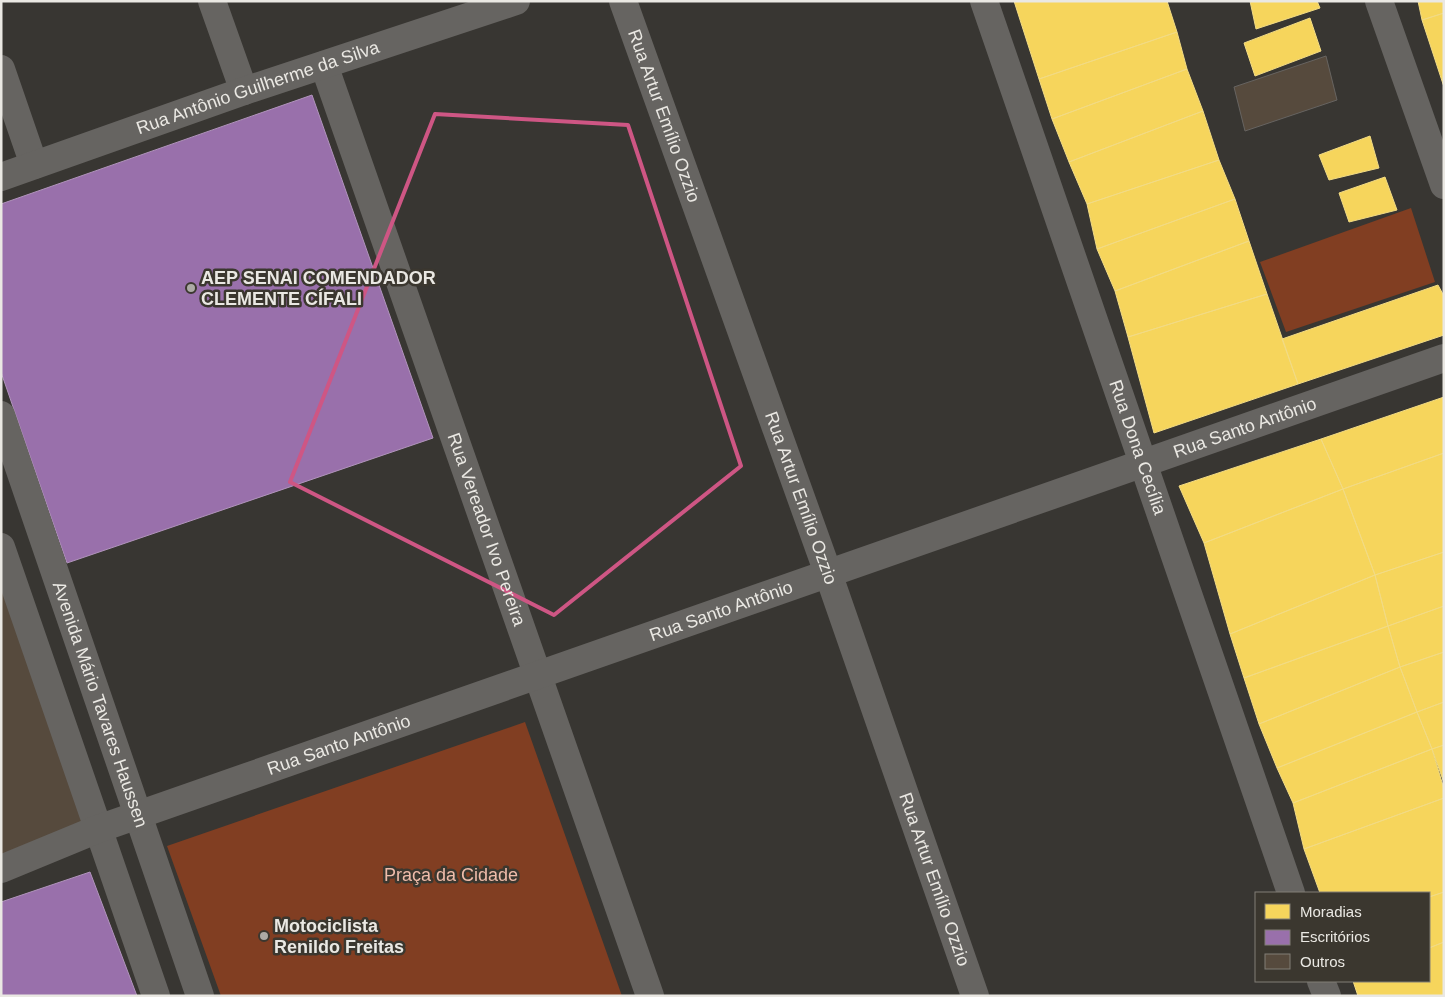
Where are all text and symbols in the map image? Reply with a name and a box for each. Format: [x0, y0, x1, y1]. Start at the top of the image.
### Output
street label: Rua Artur Emílio Ozzio [624, 27, 704, 205]
street label: Rua Antônio Guilherme da Silva [134, 37, 383, 138]
place label: AEP SENAI COMENDADOR CLEMENTE CÍFALI [201, 268, 436, 309]
marker: AEP SENAI COMENDADOR CLEMENTE CÍFALI [185, 282, 197, 294]
street label: Rua Dona Cecília [1105, 377, 1170, 518]
street label: Rua Santo Antônio [1171, 393, 1319, 462]
street label: Rua Artur Emílio Ozzio [761, 409, 841, 587]
street label: Rua Vereador Ivo Pereira [444, 430, 530, 630]
street label: Rua Santo Antônio [647, 577, 795, 645]
street label: Avenida Mário Tavares Haussen [49, 579, 152, 830]
street label: Rua Santo Antônio [265, 711, 413, 779]
street label: Rua Artur Emílio Ozzio [895, 790, 974, 969]
park label: Praça da Cidade [384, 865, 518, 885]
legend [1255, 892, 1430, 982]
text: Moradias [1300, 903, 1362, 920]
place label: Motociclista Renildo Freitas [274, 916, 404, 957]
text: Escritórios [1300, 928, 1370, 945]
marker: Motociclista Renildo Freitas [258, 930, 270, 942]
text: Outros [1300, 953, 1345, 970]

